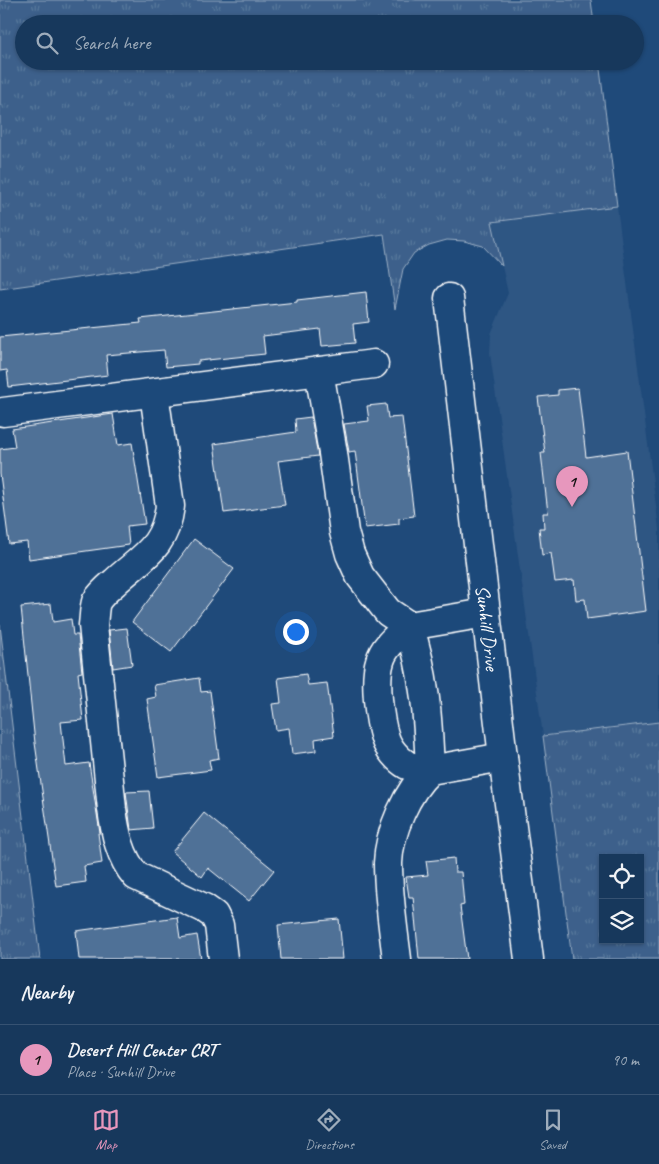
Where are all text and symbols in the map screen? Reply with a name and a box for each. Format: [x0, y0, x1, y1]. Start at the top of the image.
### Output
search box [15, 15, 644, 70]
icon: search [33, 29, 61, 57]
text: Search here [73, 31, 150, 55]
pin: 1 [556, 466, 588, 507]
street label: Sunhill Drive [470, 584, 505, 673]
your location [283, 619, 309, 645]
map controls [599, 854, 644, 944]
button: locate [599, 854, 644, 899]
button: layers [599, 899, 644, 944]
text: Nearby [20, 979, 73, 1005]
text: Desert Hill Center CRT [67, 1038, 217, 1062]
text: 1 [32, 1050, 40, 1070]
text: 90 m [612, 1050, 639, 1070]
text: Place · Sunhill Drive [67, 1062, 174, 1082]
tab: Map [92, 1106, 120, 1153]
tab: Directions [305, 1106, 354, 1153]
tab: Saved [539, 1106, 567, 1153]

